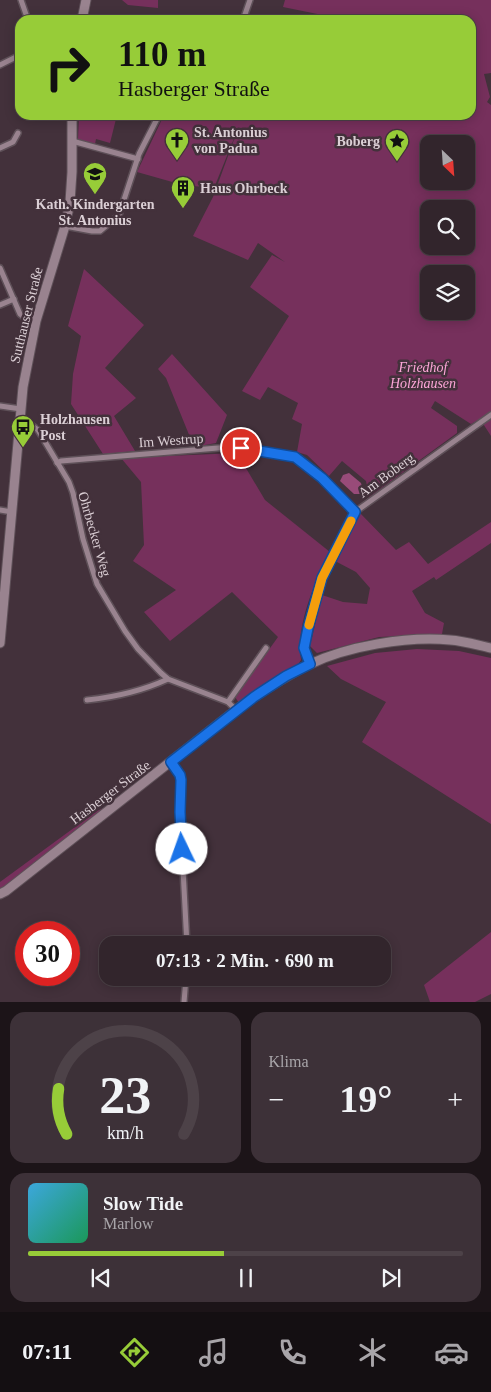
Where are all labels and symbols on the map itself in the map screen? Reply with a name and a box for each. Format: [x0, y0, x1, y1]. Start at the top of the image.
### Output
place label: St. Antonius von Padua [194, 125, 268, 156]
church icon: St. Antonius von Padua [164, 127, 190, 161]
place icon: Boberg [384, 128, 410, 162]
place label: Boberg [336, 134, 380, 149]
north arrow [420, 135, 475, 190]
school or university icon: Kath. Kindergarten St. Antonius [82, 161, 108, 195]
building icon: Haus Ohrbeck [170, 175, 196, 209]
place label: Haus Ohrbeck [200, 181, 288, 196]
place label: Kath. Kindergarten St. Antonius [36, 197, 155, 228]
street label: Sutthauser Straße [7, 266, 46, 365]
park label: Friedhof Holzhausen [389, 360, 456, 391]
place label: Holzhausen Post [40, 412, 110, 443]
bus stop icon: Holzhausen Post [10, 414, 36, 448]
pin [220, 427, 262, 469]
street label: Im Westrup [138, 431, 204, 450]
street label: Am Boberg [355, 450, 417, 501]
street label: Ohrbecker Weg [75, 490, 114, 578]
street label: Hasberger Straße [67, 757, 153, 827]
position arrow [155, 822, 207, 874]
speed limit sign: 30 [15, 921, 80, 986]

